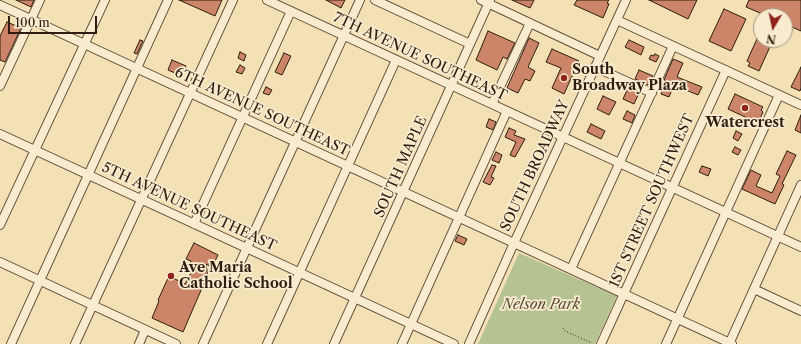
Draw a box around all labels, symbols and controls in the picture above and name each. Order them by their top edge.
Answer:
scale bar [10,8,99,34]
north arrow [753,8,793,48]
street label: 7TH AVENUE SOUTHEAST [330,9,510,105]
text: 100 m [15,15,50,30]
text: N [765,31,777,47]
place label: South Broadway Plaza [572,62,687,94]
street label: 6TH AVENUE SOUTHEAST [172,64,352,160]
marker: South Broadway Plaza [559,73,569,83]
street label: SOUTH BROADWAY [497,98,573,234]
marker: Watercrest [740,103,750,113]
street label: 1ST STREET SOUTHWEST [606,112,698,290]
street label: SOUTH MAPLE [371,114,431,220]
place label: Watercrest [705,115,785,131]
street label: 5TH AVENUE SOUTHEAST [99,159,279,255]
place label: Ave Maria Catholic School [179,260,293,292]
marker: Ave Maria Catholic School [166,271,176,281]
park label: Nelson Park [502,297,580,313]

